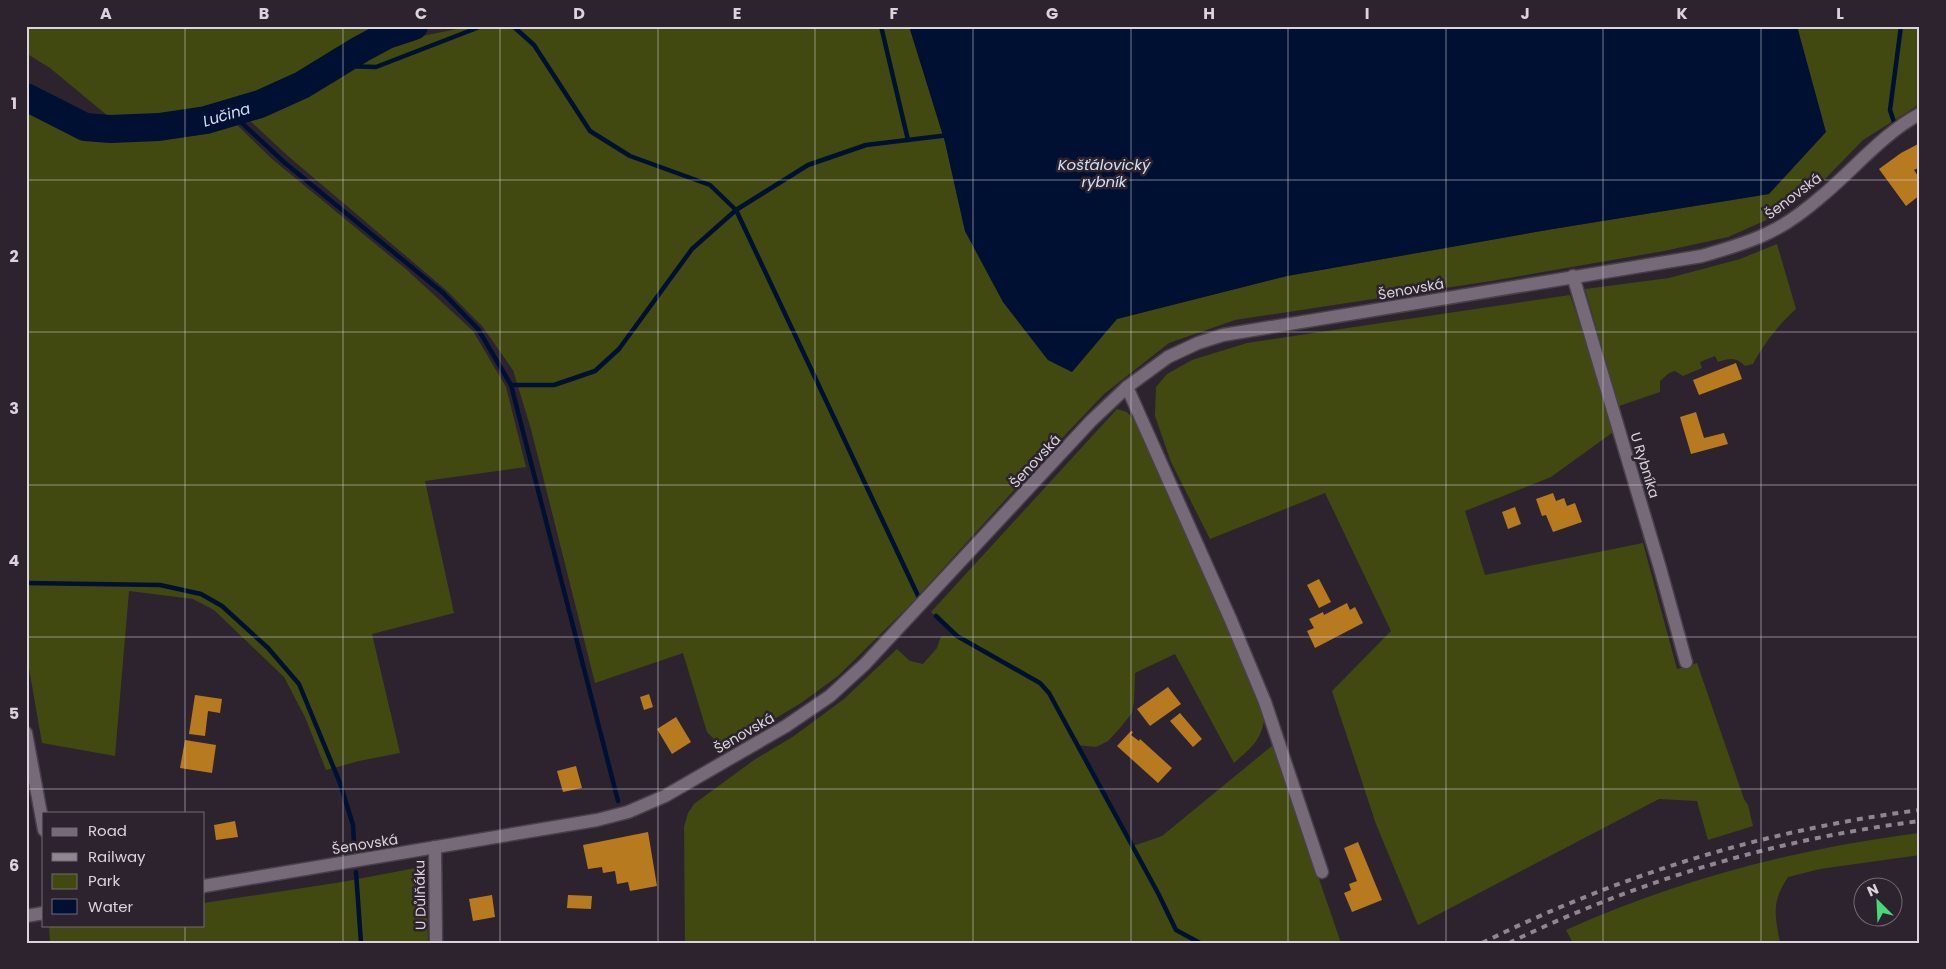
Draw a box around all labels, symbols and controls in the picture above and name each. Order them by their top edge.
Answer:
text: A [100,2,112,25]
text: B [259,2,269,25]
text: C [415,2,427,25]
text: D [573,2,585,25]
text: E [733,2,741,25]
text: F [890,2,899,25]
text: G [1046,2,1058,25]
text: H [1203,2,1215,25]
text: I [1365,2,1369,25]
text: J [1520,2,1530,25]
text: K [1676,2,1688,25]
text: L [1836,2,1844,25]
text: 1 [11,92,17,115]
water label: Lučina [200,97,253,131]
water label: Košťálovický rybník [1058,154,1151,192]
street label: Šenovská [1760,168,1826,224]
text: 2 [9,245,19,268]
street label: Šenovská [1376,273,1446,305]
text: 3 [9,397,19,420]
street label: Šenovská [1005,430,1065,492]
street label: U Rybníka [1625,430,1665,500]
text: 4 [9,549,20,572]
text: 5 [9,702,19,725]
street label: Šenovská [710,708,778,758]
legend [42,812,205,926]
text: Road [88,820,127,841]
street label: Šenovská [331,829,399,859]
text: Railway [88,846,146,867]
text: 6 [9,854,19,877]
street label: U Důlňáku [409,860,431,930]
text: Park [88,870,120,891]
north arrow [1854,876,1904,926]
text: N [1864,879,1882,901]
text: Water [88,896,134,917]

